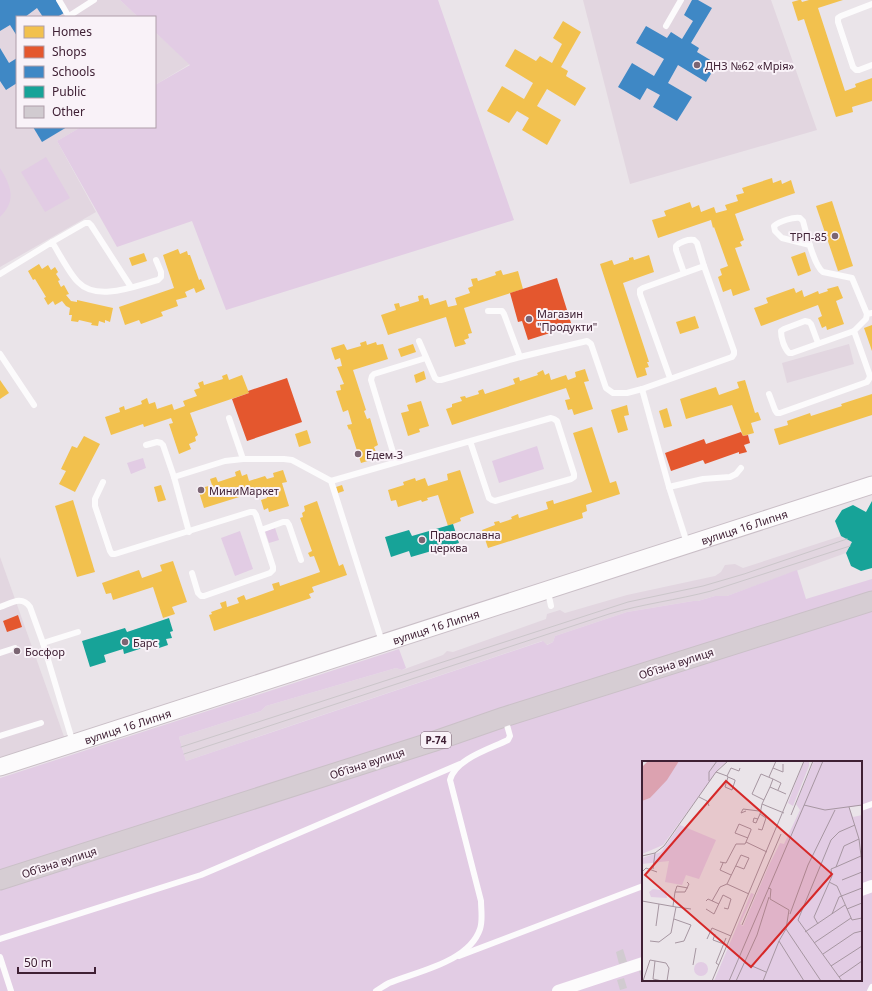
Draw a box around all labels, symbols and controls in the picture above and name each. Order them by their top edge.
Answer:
legend [16,16,156,128]
text: Homes [52,23,92,40]
text: Shops [52,43,87,60]
place label: ДНЗ №62 «Мрія» [705,58,795,73]
marker: ДНЗ №62 «Мрія» [692,60,702,70]
text: Schools [52,63,95,80]
text: Public [52,83,86,100]
text: Other [52,103,85,120]
place label: ТРП-85 [790,229,827,244]
marker: ТРП-85 [830,231,840,241]
place label: Магазин "Продукти" [537,306,597,334]
marker: Магазин "Продукти" [524,314,534,324]
place label: Едем-3 [366,447,403,462]
marker: Едем-3 [353,449,363,459]
place label: МиниМаркет [209,483,279,498]
marker: МиниМаркет [196,485,206,495]
street label: вулиця 16 Липня [699,505,789,547]
place label: Православна церква [430,527,501,555]
marker: Православна церква [417,535,427,545]
street label: вулиця 16 Липня [391,605,481,647]
place label: Барс [133,635,158,650]
marker: Барс [120,637,130,647]
place label: Босфор [25,644,65,659]
street label: Обʼїзна вулиця [636,644,716,682]
marker: Босфор [12,646,22,656]
street label: вулиця 16 Липня [82,705,173,747]
road number: Р-74 [421,732,451,748]
street label: Обʼїзна вулиця [327,744,407,782]
inset map [642,761,862,981]
street label: Обʼїзна вулиця [19,843,99,881]
scale bar [18,949,95,975]
text: 50 m [24,954,52,971]

